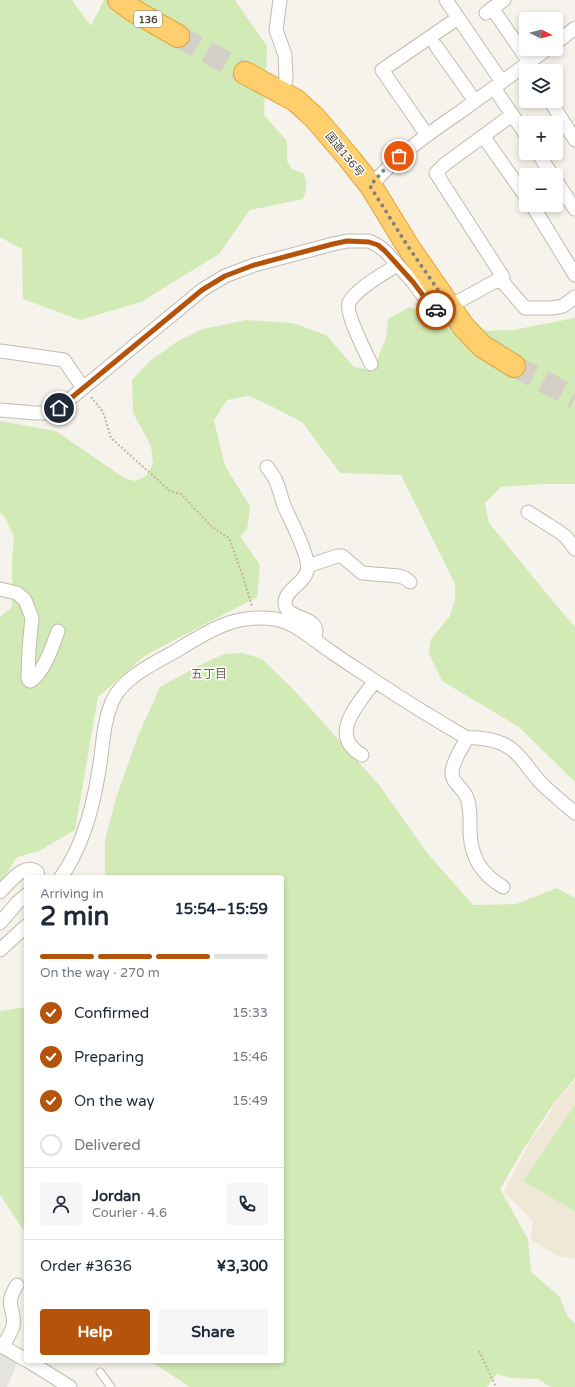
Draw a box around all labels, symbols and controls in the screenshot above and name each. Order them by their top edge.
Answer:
road number: 136 [134,11,162,27]
north arrow [519,12,563,56]
map controls [519,12,563,212]
button: layers [519,64,563,108]
button: + [519,116,563,160]
street label: 国道136号 [323,129,367,179]
pin [382,139,416,173]
icon: bag [388,145,410,167]
button: − [519,168,563,212]
courier [416,290,456,330]
icon: car [425,299,447,321]
pin [42,391,76,425]
icon: home [48,397,70,419]
district label: 五丁目 [191,667,227,681]
text: Arriving in [40,886,104,902]
text: 15:54–15:59 [174,900,268,918]
text: 2 min [40,901,109,932]
text: On the way · 270 m [40,965,160,981]
icon: check [40,1002,62,1024]
text: Confirmed [74,1004,149,1022]
text: 15:33 [232,1005,268,1021]
icon: check [40,1046,62,1068]
text: Preparing [74,1048,144,1066]
text: 15:46 [232,1049,268,1065]
icon: check [40,1090,62,1112]
text: On the way [74,1092,154,1110]
text: 15:49 [232,1093,268,1109]
text: Delivered [74,1136,141,1154]
button: person [40,1183,82,1225]
button: phone [226,1183,268,1225]
text: Jordan [92,1187,141,1205]
text: Courier · 4.6 [92,1205,167,1221]
text: Order #3636 [40,1257,132,1275]
text: ¥3,300 [217,1257,268,1275]
button: Help [40,1309,150,1355]
button: Share [158,1309,268,1355]

